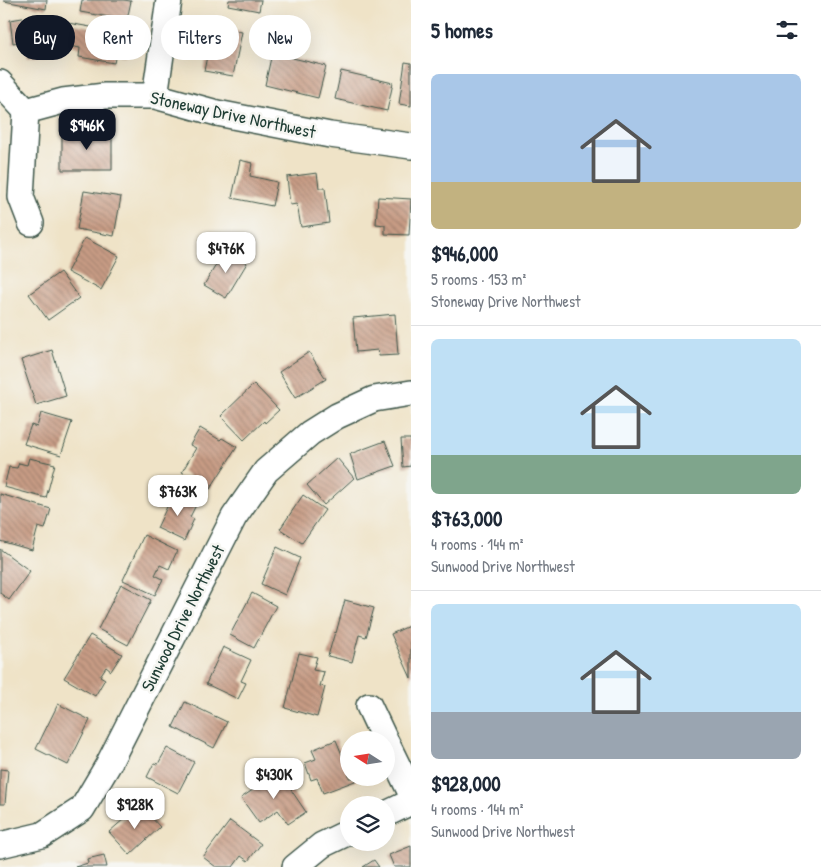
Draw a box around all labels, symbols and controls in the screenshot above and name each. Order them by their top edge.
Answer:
chip: Buy [15,15,75,60]
chip: Rent [85,15,151,60]
chip: Filters [161,15,239,60]
chip: New [249,15,311,60]
text: 5 homes [431,16,493,45]
icon: filters [773,16,801,44]
street label: Stoneway Drive Northwest [148,85,319,144]
icon: home [571,106,661,196]
pin: $946K [52,108,122,151]
text: $946K [70,114,104,136]
pin: $476K [191,232,261,274]
text: $476K [208,237,244,259]
text: $946,000 [431,239,498,268]
text: 5 rooms · 153 m² [431,268,526,290]
text: Stoneway Drive Northwest [431,290,581,312]
icon: home [571,372,661,462]
pin: $763K [143,474,213,517]
text: $763K [159,480,197,502]
text: $763,000 [431,504,502,533]
text: 4 rooms · 144 m² [431,533,523,555]
street label: Sunwood Drive Northwest [135,539,231,696]
text: Sunwood Drive Northwest [431,555,575,577]
icon: home [571,637,661,727]
north arrow [340,731,395,786]
map controls [340,731,395,851]
pin: $430K [239,758,309,800]
text: $430K [256,763,292,785]
text: $928,000 [431,769,501,798]
pin: $928K [100,788,170,830]
text: $928K [117,793,153,815]
button: layers [340,796,395,851]
text: 4 rooms · 144 m² [431,798,523,820]
text: Sunwood Drive Northwest [431,820,575,842]

